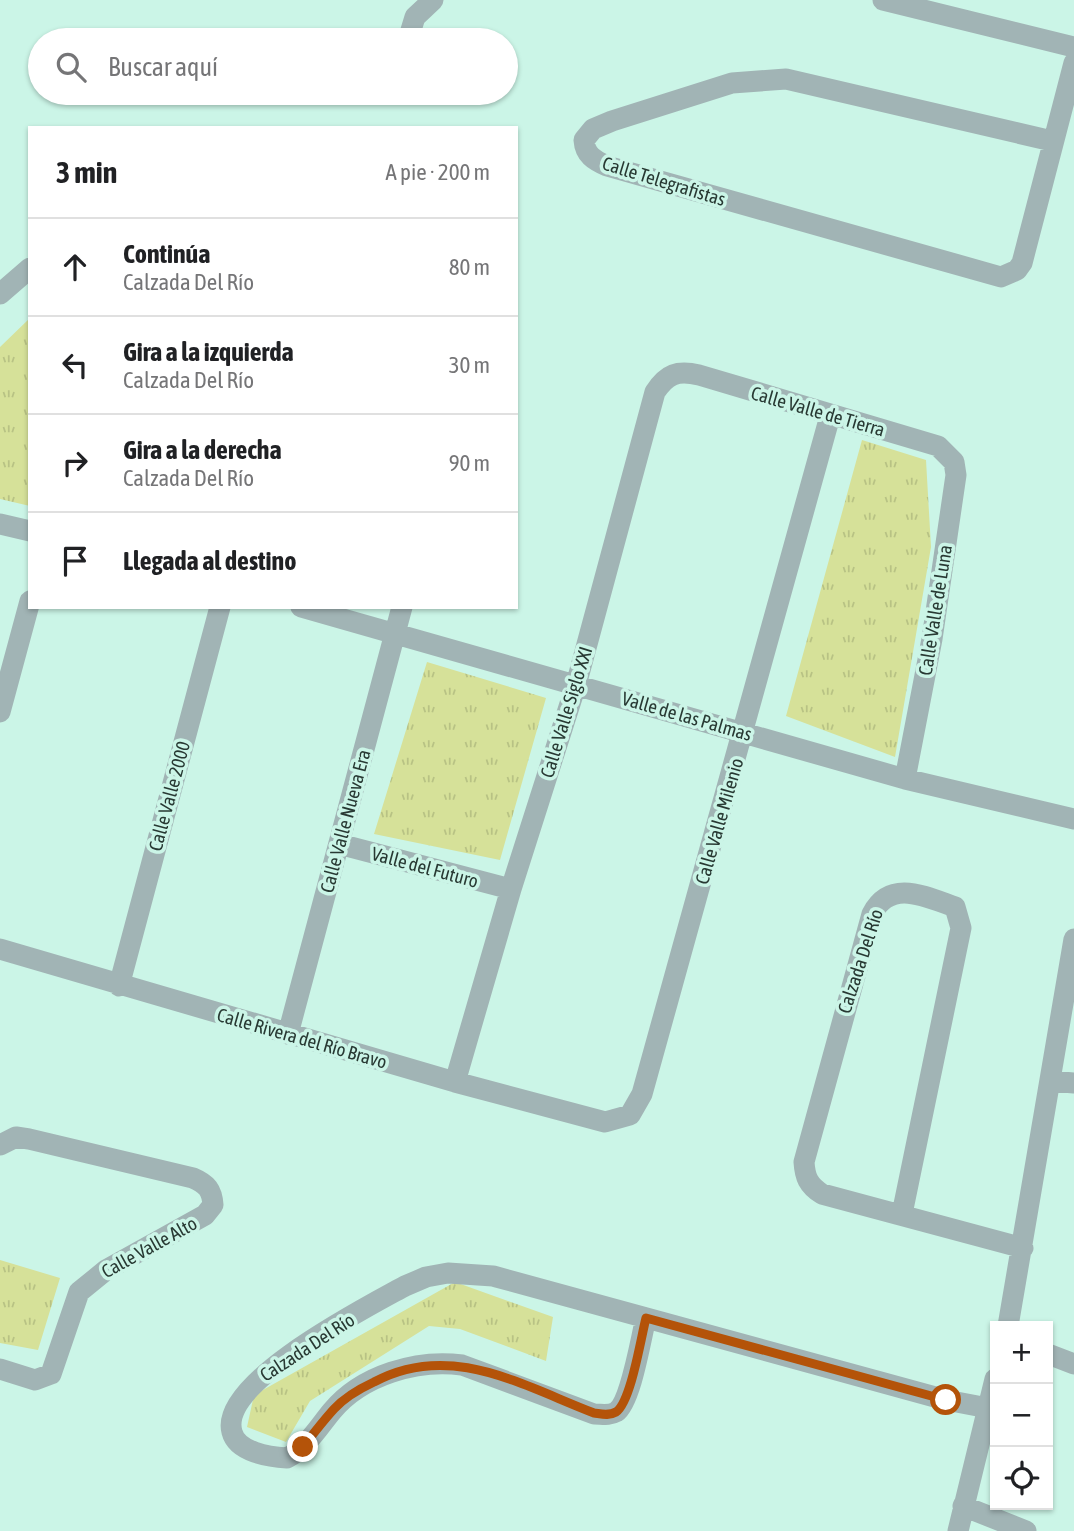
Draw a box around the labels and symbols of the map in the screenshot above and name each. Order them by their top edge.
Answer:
street label: Calle Telegrafistas [600,152,728,210]
street label: Calle Valle de Tierra [749,381,887,441]
street label: Calle Valle de Luna [914,543,956,677]
street label: Calle Valle Siglo XXI [536,644,596,780]
street label: Valle de las Palmas [620,687,755,745]
street label: Calle Valle 2000 [144,739,194,853]
street label: Calle Valle Nueva Era [315,747,375,895]
street label: Calle Valle Milenio [690,755,748,887]
street label: Valle del Futuro [369,842,481,892]
street label: Calzada Del Río [833,906,887,1016]
street label: Calle Rivera del Río Bravo [215,1003,389,1073]
street label: Calle Valle Alto [97,1212,201,1282]
street label: Calzada Del Río [256,1308,358,1386]
route start [930,1384,961,1415]
route end [287,1431,318,1462]

